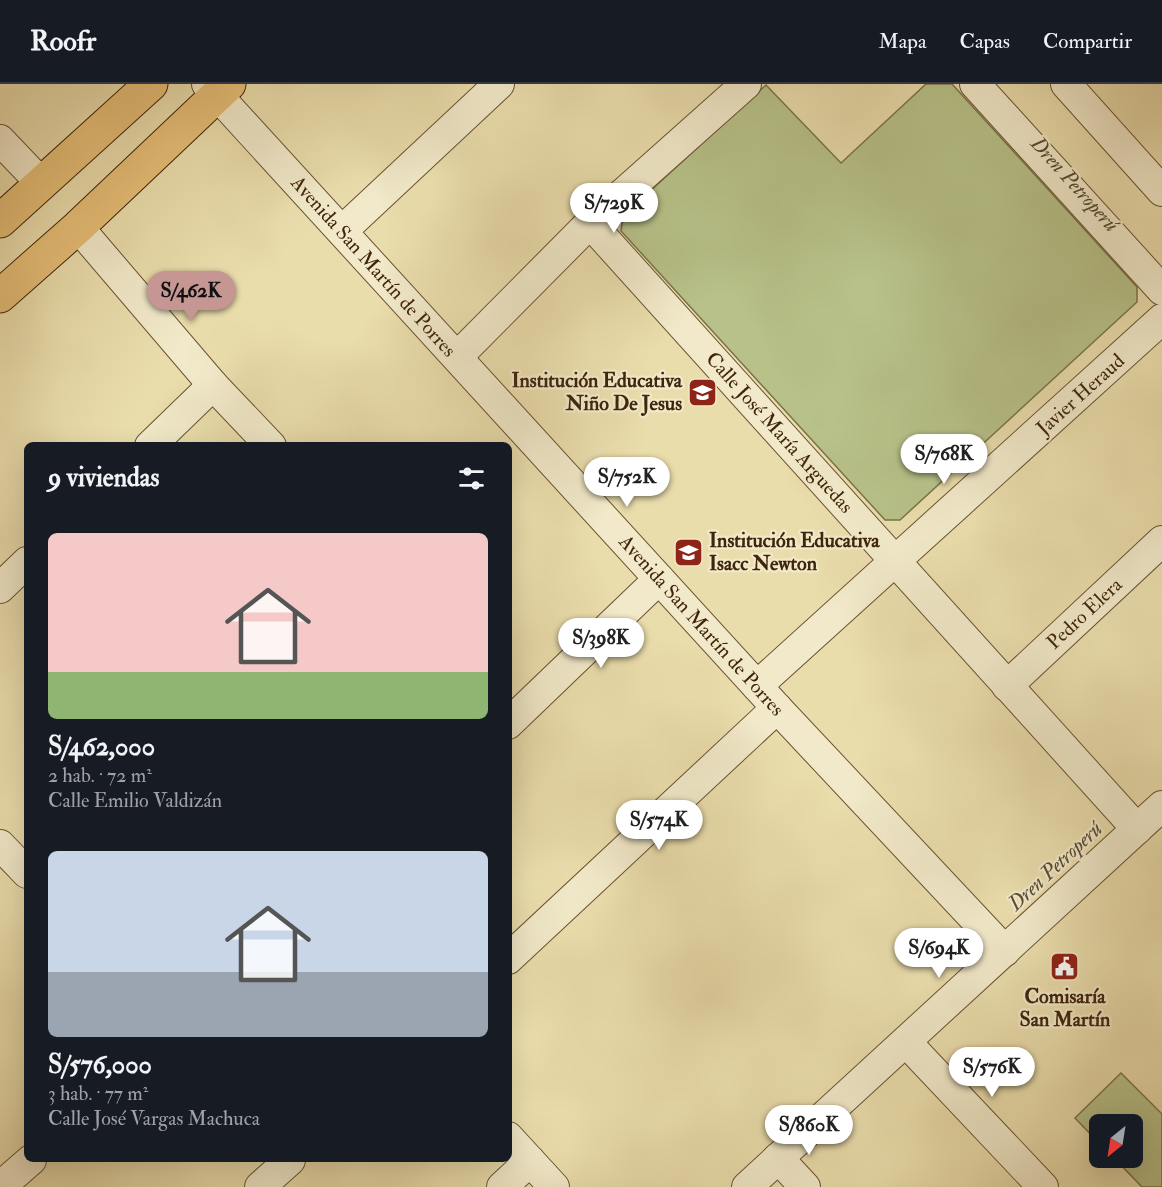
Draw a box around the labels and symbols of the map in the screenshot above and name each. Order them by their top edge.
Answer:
water label: Dren Petroperú [1024,130,1125,238]
street label: Avenida San Martín de Porres [285,170,462,362]
pin: S/729K [565,183,663,234]
pin: S/462K [142,271,240,322]
street label: Calle José María Arguedas [701,346,859,518]
street label: Javier Heraud [1030,348,1130,441]
place label: Institución Educativa Niño De Jesus [511,368,683,416]
school or university icon: Institución Educativa Niño De Jesus [687,376,719,408]
pin: S/768K [895,434,993,485]
pin: S/752K [578,457,676,508]
place label: Institución Educativa Isacc Newton [709,528,880,576]
street label: Avenida San Martín de Porres [613,529,790,721]
school or university icon: Institución Educativa Isacc Newton [672,536,704,568]
street label: Pedro Elera [1041,572,1128,655]
pin: S/398K [552,618,650,669]
pin: S/574K [610,800,708,851]
water label: Dren Petroperú [1002,815,1109,918]
pin: S/694K [890,928,988,979]
public building icon: Comisaría San Martín [1049,950,1081,982]
place label: Comisaría San Martín [1020,984,1111,1032]
pin: S/576K [943,1047,1041,1098]
pin: S/860K [760,1105,858,1156]
north arrow [1089,1114,1143,1168]

